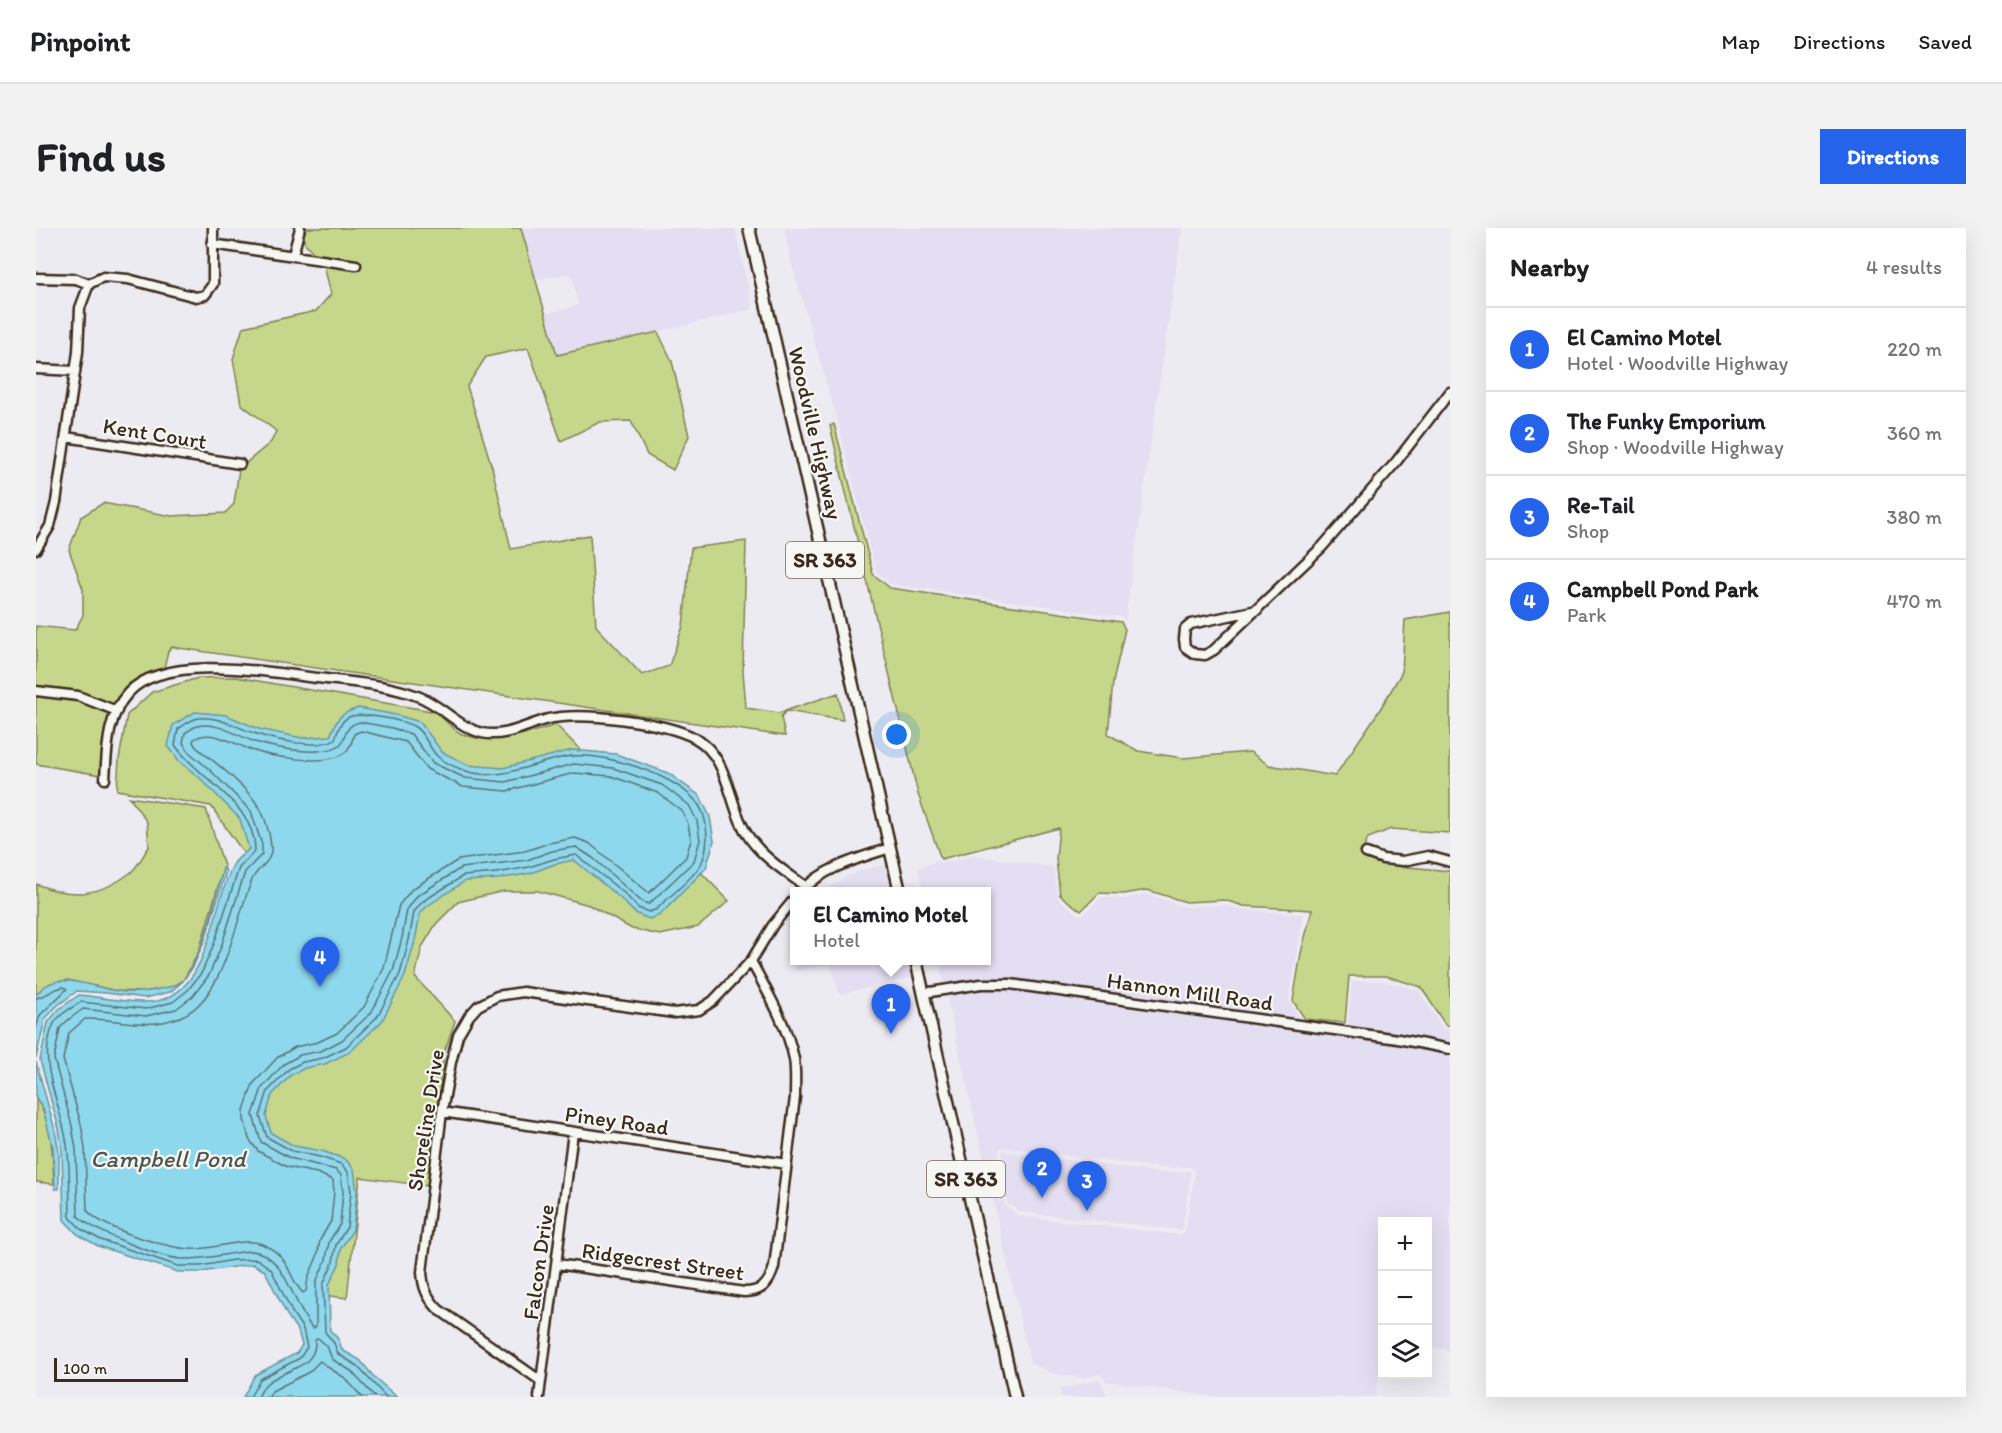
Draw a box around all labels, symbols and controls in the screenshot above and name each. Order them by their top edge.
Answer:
text: Pinpoint [30,24,131,58]
text: Map [1722,29,1760,54]
text: Directions [1793,29,1885,54]
text: Saved [1918,29,1972,54]
button: Directions [1820,129,1966,184]
text: Find us [36,131,166,182]
text: Nearby [1510,251,1589,283]
text: 4 results [1866,255,1942,279]
text: El Camino Motel [1567,324,1721,351]
text: 1 [1525,337,1534,361]
text: 220 m [1887,337,1942,361]
street label: Woodville Highway [782,344,849,523]
text: Hotel · Woodville Highway [1567,351,1788,375]
text: The Funky Emporium [1567,408,1765,435]
street label: Kent Court [101,412,209,455]
text: 2 [1524,421,1535,445]
text: 360 m [1887,421,1942,445]
text: Shop · Woodville Highway [1567,435,1784,459]
text: Re-Tail [1567,492,1634,519]
text: 3 [1524,505,1535,529]
text: 380 m [1887,505,1942,529]
text: Shop [1567,519,1609,543]
road number: SR 363 [786,542,864,578]
text: Campbell Pond Park [1567,576,1758,603]
text: 4 [1523,589,1536,613]
text: 470 m [1886,589,1942,613]
text: Park [1567,603,1606,627]
your location [882,720,911,749]
popup [790,887,991,965]
text: El Camino Motel [813,901,968,928]
text: Hotel [813,928,860,952]
pin: 4 [300,938,340,987]
street label: Hannon Mill Road [1105,966,1275,1017]
pin: 1 [872,984,910,1034]
street label: Shoreline Drive [401,1047,450,1193]
street label: Piney Road [563,1100,671,1141]
water label: Campbell Pond [90,1144,248,1173]
pin: 2 [1022,1148,1062,1198]
road number: SR 363 [927,1161,1005,1197]
pin: 3 [1068,1162,1106,1211]
street label: Falcon Drive [517,1203,560,1322]
map controls [1378,1217,1432,1379]
button: + [1378,1217,1432,1271]
street label: Ridgecrest Street [580,1237,746,1286]
button: − [1378,1271,1432,1325]
button: layers [1378,1325,1432,1379]
scale bar [54,1355,188,1382]
text: 100 m [63,1359,107,1378]

